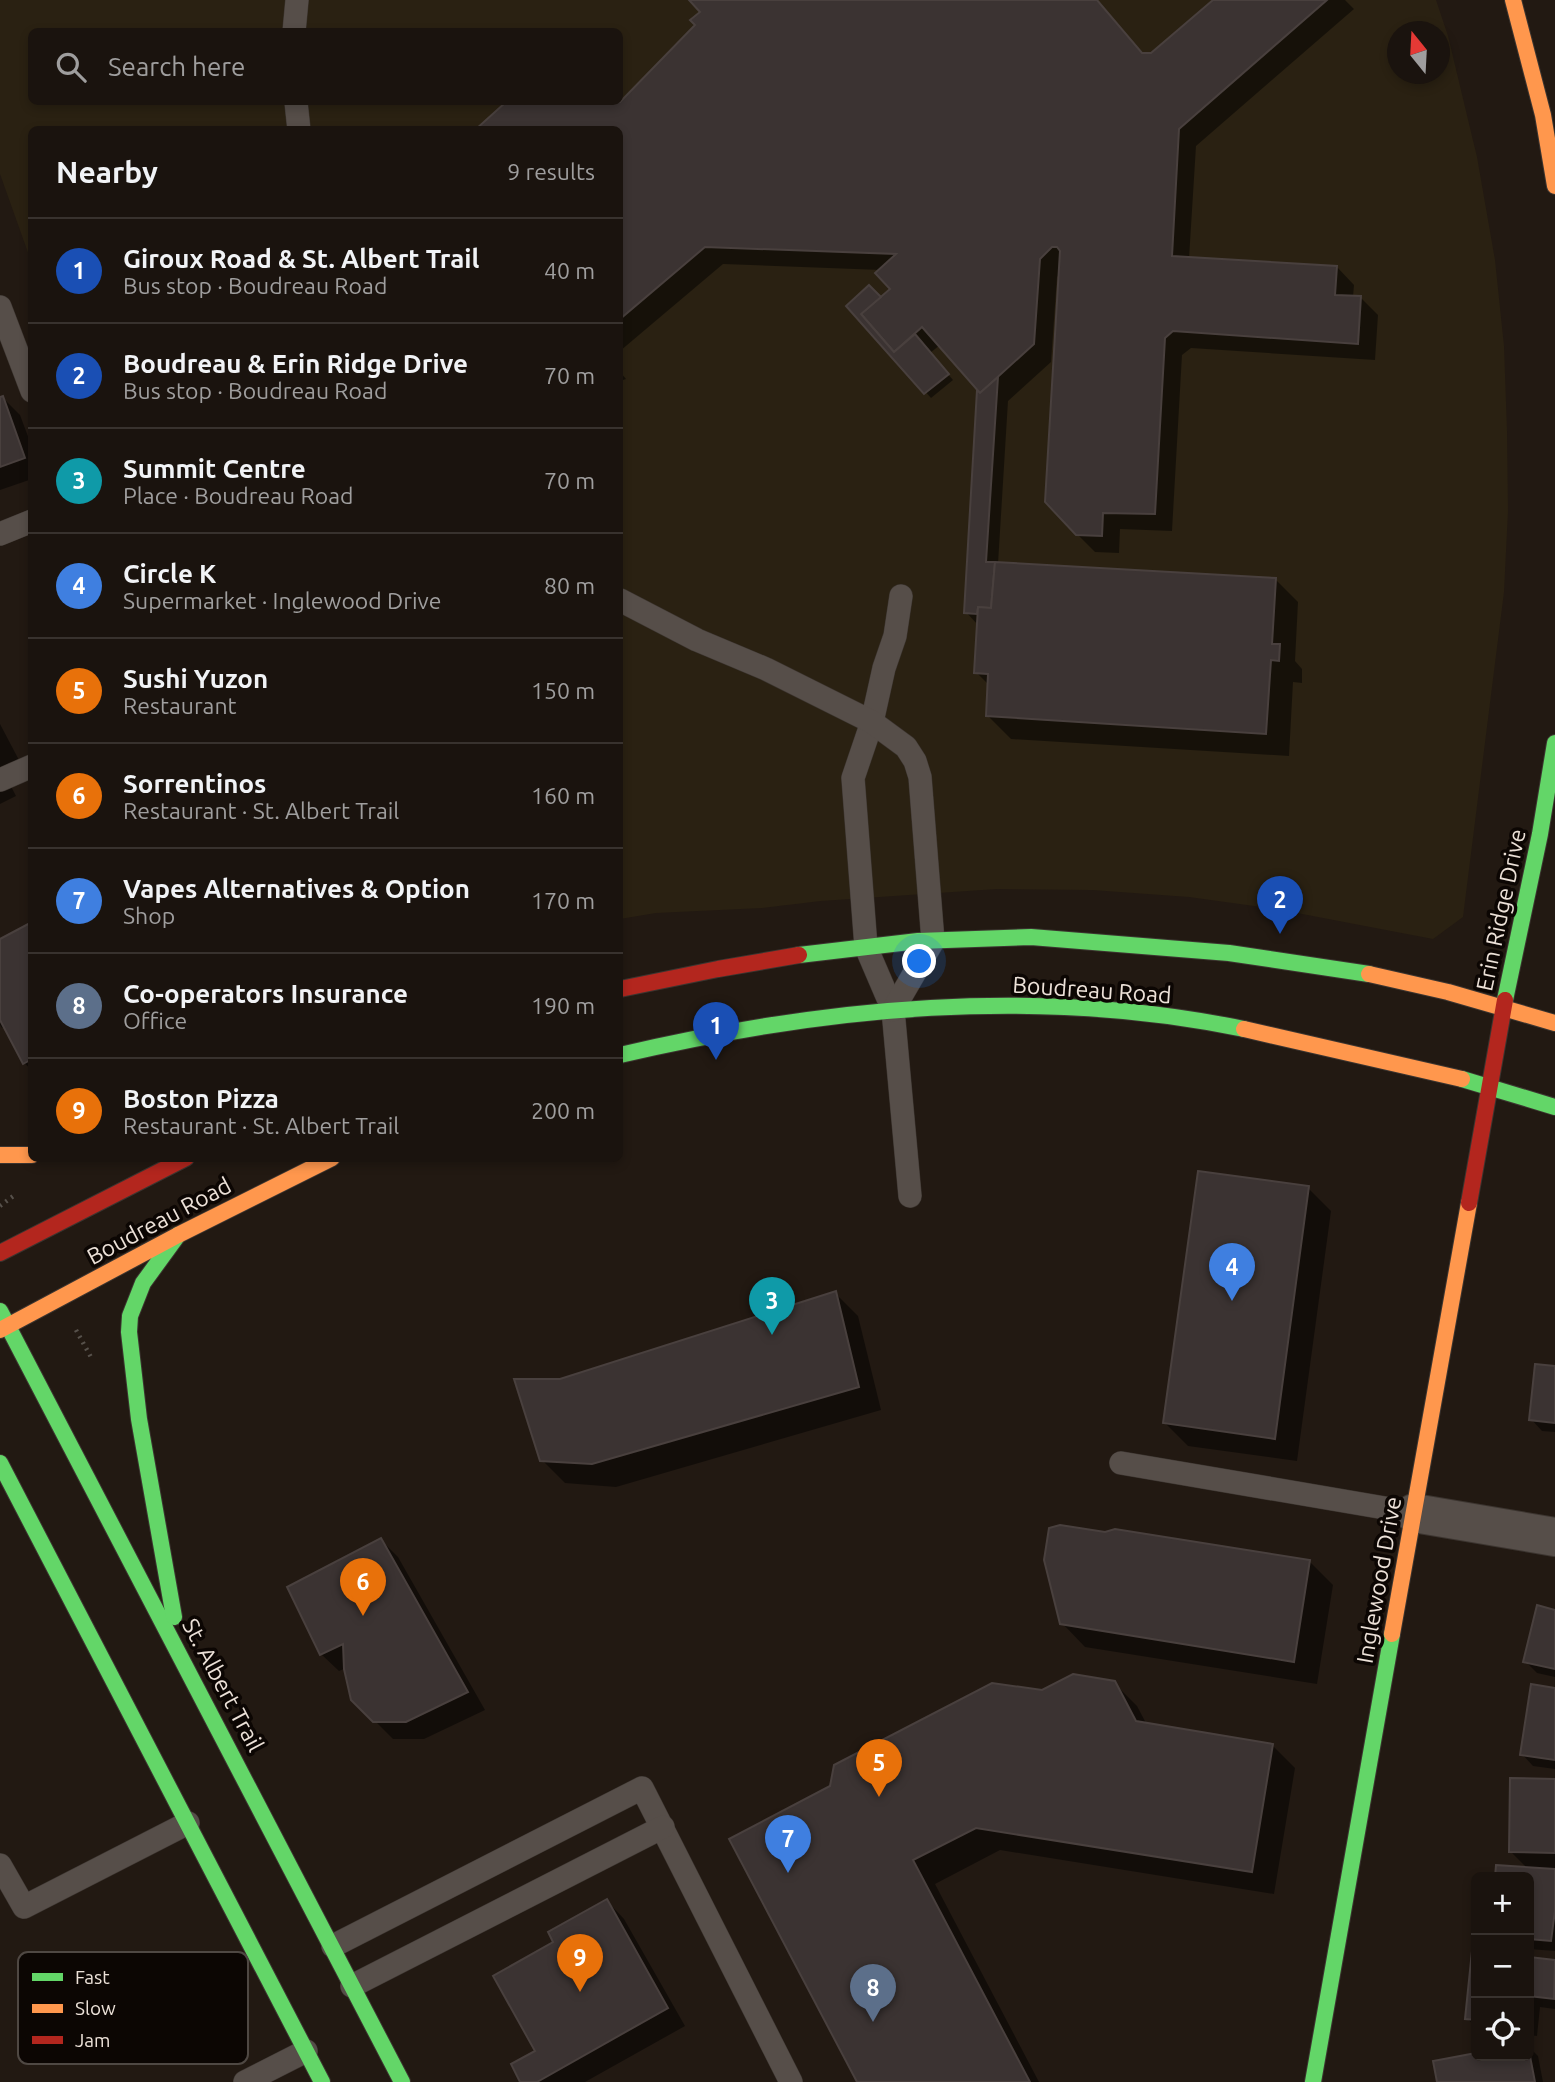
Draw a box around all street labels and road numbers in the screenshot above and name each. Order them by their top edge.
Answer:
street label: Erin Ridge Drive [1471,827,1530,993]
street label: Boudreau Road [1012,971,1172,1008]
street label: Boudreau Road [83,1172,235,1269]
street label: Inglewood Drive [1352,1495,1405,1665]
street label: St. Albert Trail [178,1614,269,1755]

